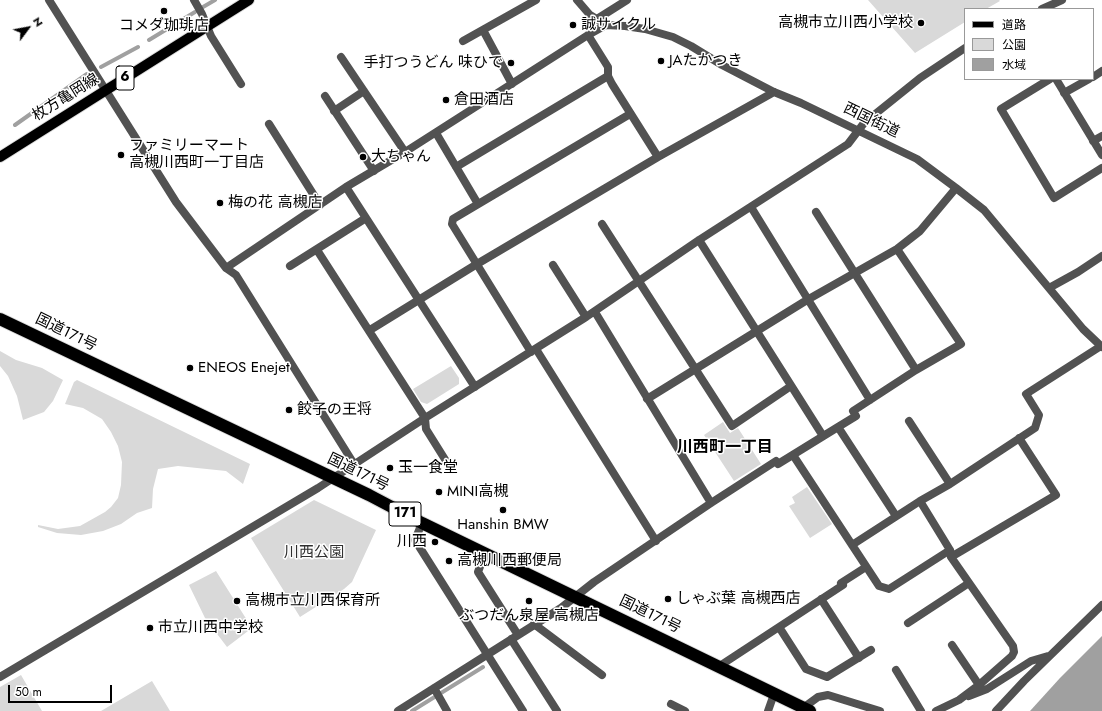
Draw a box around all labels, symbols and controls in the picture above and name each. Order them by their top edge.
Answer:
marker: コメダ珈琲店 [159,6,169,16]
north arrow [8,8,48,48]
legend [964,8,1094,80]
text: N [29,14,47,30]
place label: 高槻市立川西小学校 [778,14,913,32]
place label: 誠サイクル [581,16,656,34]
text: 道路 [1002,16,1026,34]
place label: コメダ珈琲店 [119,17,209,35]
marker: 高槻市立川西小学校 [916,18,926,28]
marker: 誠サイクル [568,20,578,30]
text: 公園 [1002,36,1026,54]
place label: JAたかつき [669,52,742,70]
place label: 手打つうどん 味ひで [364,54,503,72]
marker: JAたかつき [656,56,666,66]
text: 水域 [1002,56,1026,74]
marker: 手打つうどん 味ひで [506,58,516,68]
road number: 6 [116,66,134,90]
street label: 枚方亀岡線 [29,70,103,126]
place label: 倉田酒店 [454,91,514,109]
marker: 倉田酒店 [441,95,451,105]
street label: 西国街道 [840,100,902,142]
place label: ファミリーマート 高槻川西町一丁目店 [129,137,264,172]
place label: 大ちゃん [371,148,431,166]
marker: ファミリーマート 高槻川西町一丁目店 [116,150,126,160]
marker: 大ちゃん [358,152,368,162]
place label: 梅の花 高槻店 [228,194,322,212]
marker: 梅の花 高槻店 [215,198,225,208]
street label: 国道171号 [32,310,100,356]
place label: ENEOS Enejet [198,359,290,377]
marker: ENEOS Enejet [185,363,195,373]
place label: 餃子の王将 [297,401,372,419]
marker: 餃子の王将 [284,405,294,415]
district label: 川西町一丁目 [677,438,773,458]
street label: 国道171号 [324,450,392,496]
place label: 玉一食堂 [398,459,458,477]
marker: 玉一食堂 [385,463,395,473]
place label: MINI高槻 [447,483,508,501]
marker: MINI高槻 [434,487,444,497]
road number: 171 [389,502,421,526]
marker: Hanshin BMW [498,505,508,515]
place label: Hanshin BMW [457,516,549,534]
place label: 川西 [397,533,427,551]
marker: 川西 [430,537,440,547]
park label: 川西公園 [284,544,344,562]
place label: 高槻川西郵便局 [457,552,562,570]
marker: 高槻川西郵便局 [444,556,454,566]
place label: しゃぶ葉 高槻西店 [676,590,800,608]
place label: 高槻市立川西保育所 [245,592,380,610]
street label: 国道171号 [616,592,684,638]
marker: しゃぶ葉 高槻西店 [663,594,673,604]
marker: 高槻市立川西保育所 [232,596,242,606]
marker: ぶつだん泉屋 高槻店 [524,596,534,606]
place label: ぶつだん泉屋 高槻店 [459,607,599,625]
place label: 市立川西中学校 [158,619,263,637]
marker: 市立川西中学校 [145,623,155,633]
scale bar [10,677,114,703]
text: 50 m [15,683,42,701]

